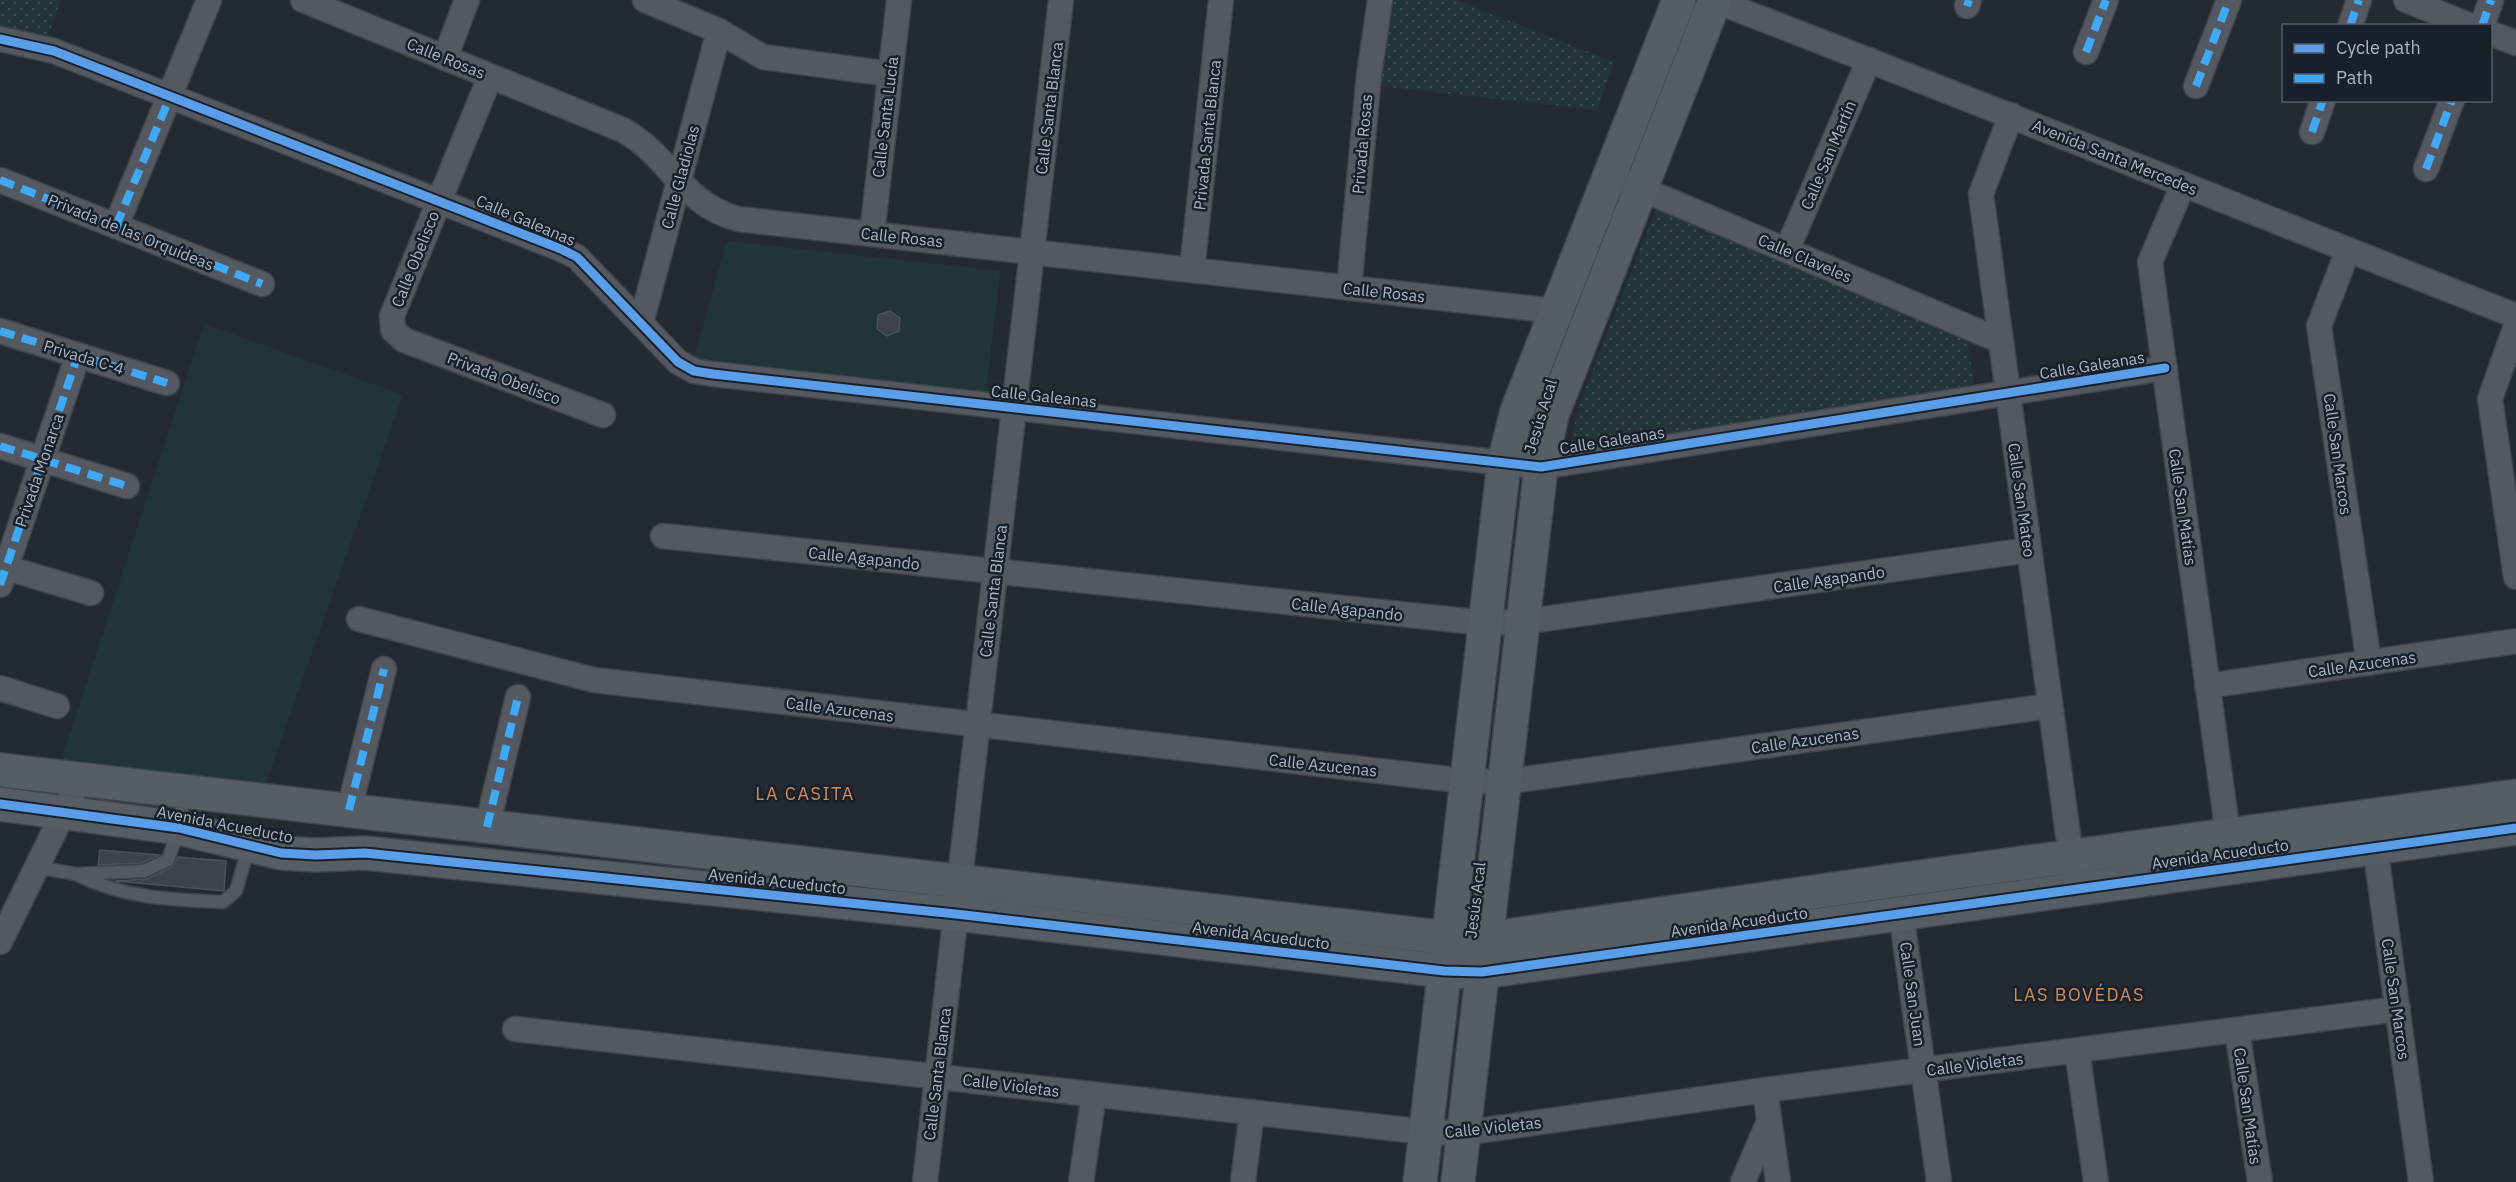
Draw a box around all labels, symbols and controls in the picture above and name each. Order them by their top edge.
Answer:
legend [2282,24,2492,102]
street label: Calle Rosas [404,33,488,83]
text: Cycle path [2336,36,2421,59]
street label: Calle Santa Blanca [1031,40,1067,176]
street label: Calle Santa Lucía [868,55,902,179]
street label: Privada Santa Blanca [1189,58,1225,211]
text: Path [2336,66,2373,89]
street label: Privada Rosas [1348,93,1376,195]
street label: Calle San Martín [1796,97,1860,213]
street label: Avenida Santa Mercedes [2030,115,2200,199]
street label: Calle Gladiolas [657,123,703,231]
street label: Privada de las Orquídeas [45,189,217,275]
street label: Calle Galeanas [473,190,579,250]
street label: Calle Obelisco [387,208,443,310]
street label: Calle Rosas [860,223,944,251]
street label: Calle Claveles [1755,229,1855,287]
street label: Calle Rosas [1342,278,1426,306]
street label: Privada C-4 [41,335,127,379]
street label: Privada Obelisco [445,347,564,409]
street label: Calle Galeanas [2038,347,2146,383]
street label: Jesús Acal [1519,376,1561,456]
street label: Calle Galeanas [990,380,1098,412]
street label: Calle San Marcos [2320,392,2356,516]
street label: Privada Monarca [10,410,68,530]
street label: Calle Galeanas [1558,422,1666,458]
street label: Calle San Mateo [2004,442,2040,558]
street label: Calle San Matías [2165,447,2201,567]
street label: Calle Santa Blanca [975,523,1011,659]
street label: Calle Agapando [807,542,921,574]
street label: Calle Agapando [1772,561,1886,597]
street label: Calle Agapando [1290,593,1404,625]
street label: Calle Azucenas [2307,647,2417,681]
street label: Calle Azucenas [785,692,895,726]
street label: Calle Azucenas [1750,723,1860,757]
street label: Calle Azucenas [1268,749,1378,781]
district label: LA CASITA [755,782,855,805]
street label: Avenida Acueducto [155,801,295,847]
street label: Avenida Acueducto [2150,834,2290,874]
street label: Jesús Acal [1460,861,1490,939]
street label: Avenida Acueducto [707,864,847,898]
street label: Avenida Acueducto [1669,902,1809,942]
street label: Avenida Acueducto [1191,917,1331,953]
street label: Calle San Marcos [2378,937,2414,1061]
street label: Calle San Juan [1896,940,1930,1048]
district label: LAS BOVÉDAS [2013,983,2145,1006]
street label: Calle Santa Blanca [919,1006,955,1142]
street label: Calle San Matías [2230,1046,2266,1166]
street label: Calle Violetas [1925,1048,2025,1080]
street label: Calle Violetas [961,1069,1061,1101]
street label: Calle Violetas [1443,1112,1543,1142]

